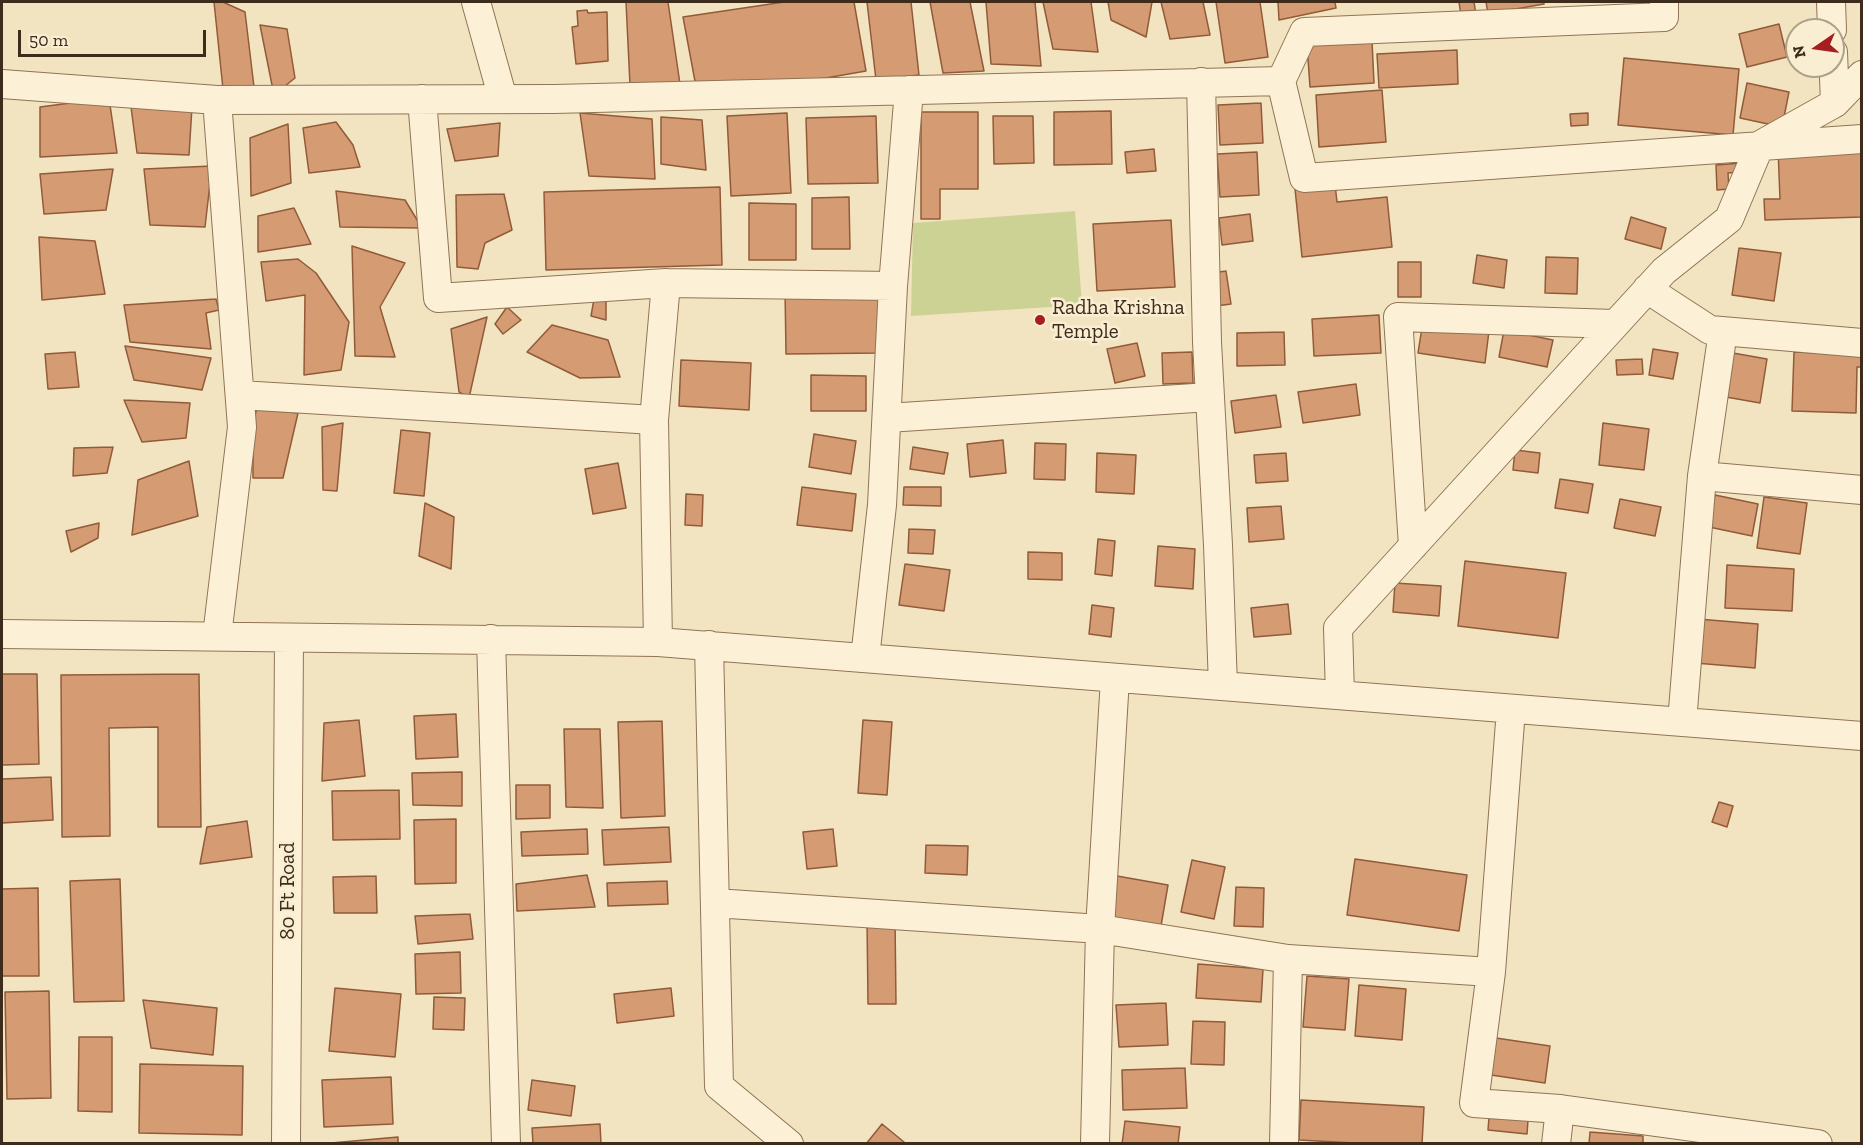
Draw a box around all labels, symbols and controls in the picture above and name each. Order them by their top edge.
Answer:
scale bar [21,18,208,56]
north arrow [1785,18,1845,78]
text: 50 m [29,29,68,51]
text: N [1788,44,1810,60]
place label: Radha Krishna Temple [1052,295,1185,345]
marker: Radha Krishna Temple [1033,313,1047,327]
street label: 80 Ft Road [275,842,301,940]

